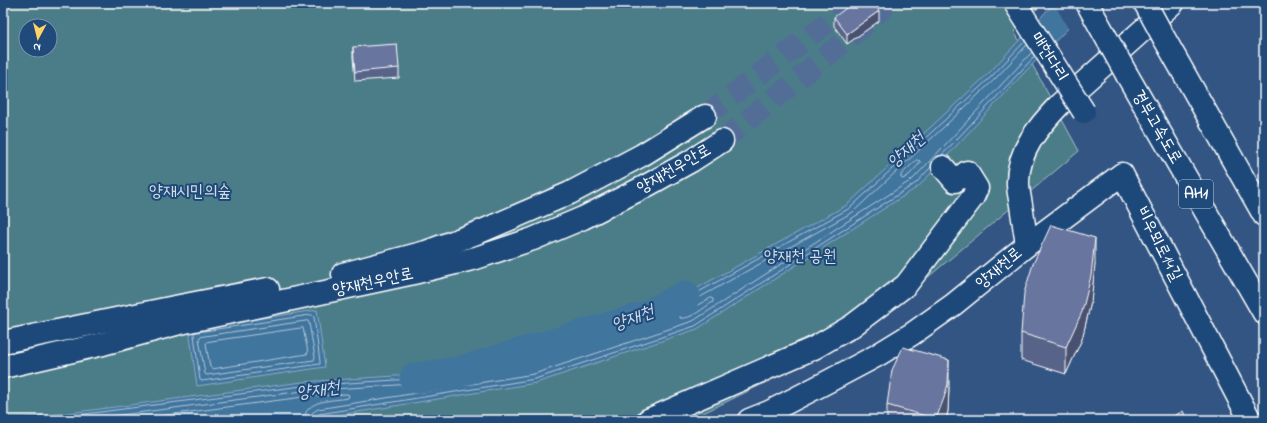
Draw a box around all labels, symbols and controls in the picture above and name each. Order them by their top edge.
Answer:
north arrow [18,18,58,58]
street label: 매헌다리 [1024,27,1074,87]
text: N [32,39,42,55]
street label: 경부고속도로 [1126,85,1188,169]
water label: 양재천 [882,126,933,175]
street label: 양재천우안로 [632,138,716,200]
park label: 양재시민의숲 [149,179,231,204]
road number: AH1 [1179,180,1213,208]
street label: 비우뫼로14길 [1130,202,1189,286]
street label: 양재천로 [970,241,1028,295]
park label: 양재천 공원 [764,244,836,269]
street label: 양재천우안로 [330,261,416,303]
water label: 양재천 [608,299,659,339]
water label: 양재천 [295,375,343,407]

